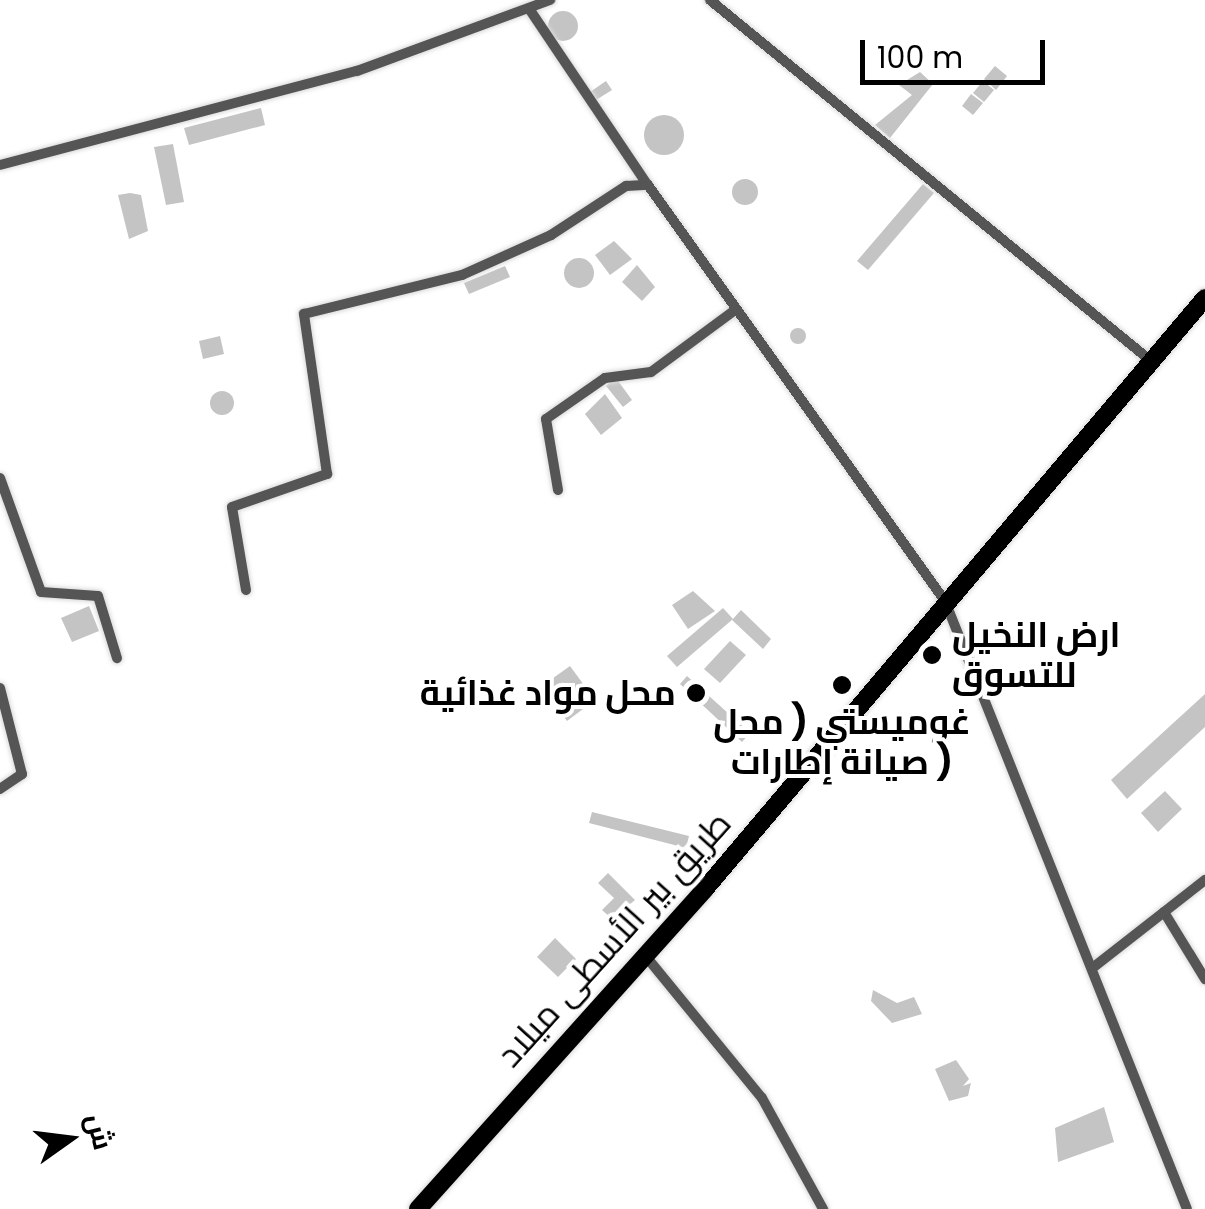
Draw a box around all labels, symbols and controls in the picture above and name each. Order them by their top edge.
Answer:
scale bar [865,20,1050,82]
text: 100 m [877,36,963,79]
place label: ارض النخيل للتسوق [952,614,1120,696]
marker: ارض النخيل للتسوق [921,644,943,666]
place label: محل مواد غذائية [420,672,676,714]
marker: غوميستي ( محل صيانة إطارات ) [831,674,853,696]
marker: محل مواد غذائية [685,682,707,704]
place label: غوميستي ( محل صيانة إطارات ) [713,701,971,783]
street label: طريق بير الأسطى ميلاد [488,803,740,1075]
north arrow [20,1089,120,1189]
text: ش [76,1109,123,1154]

